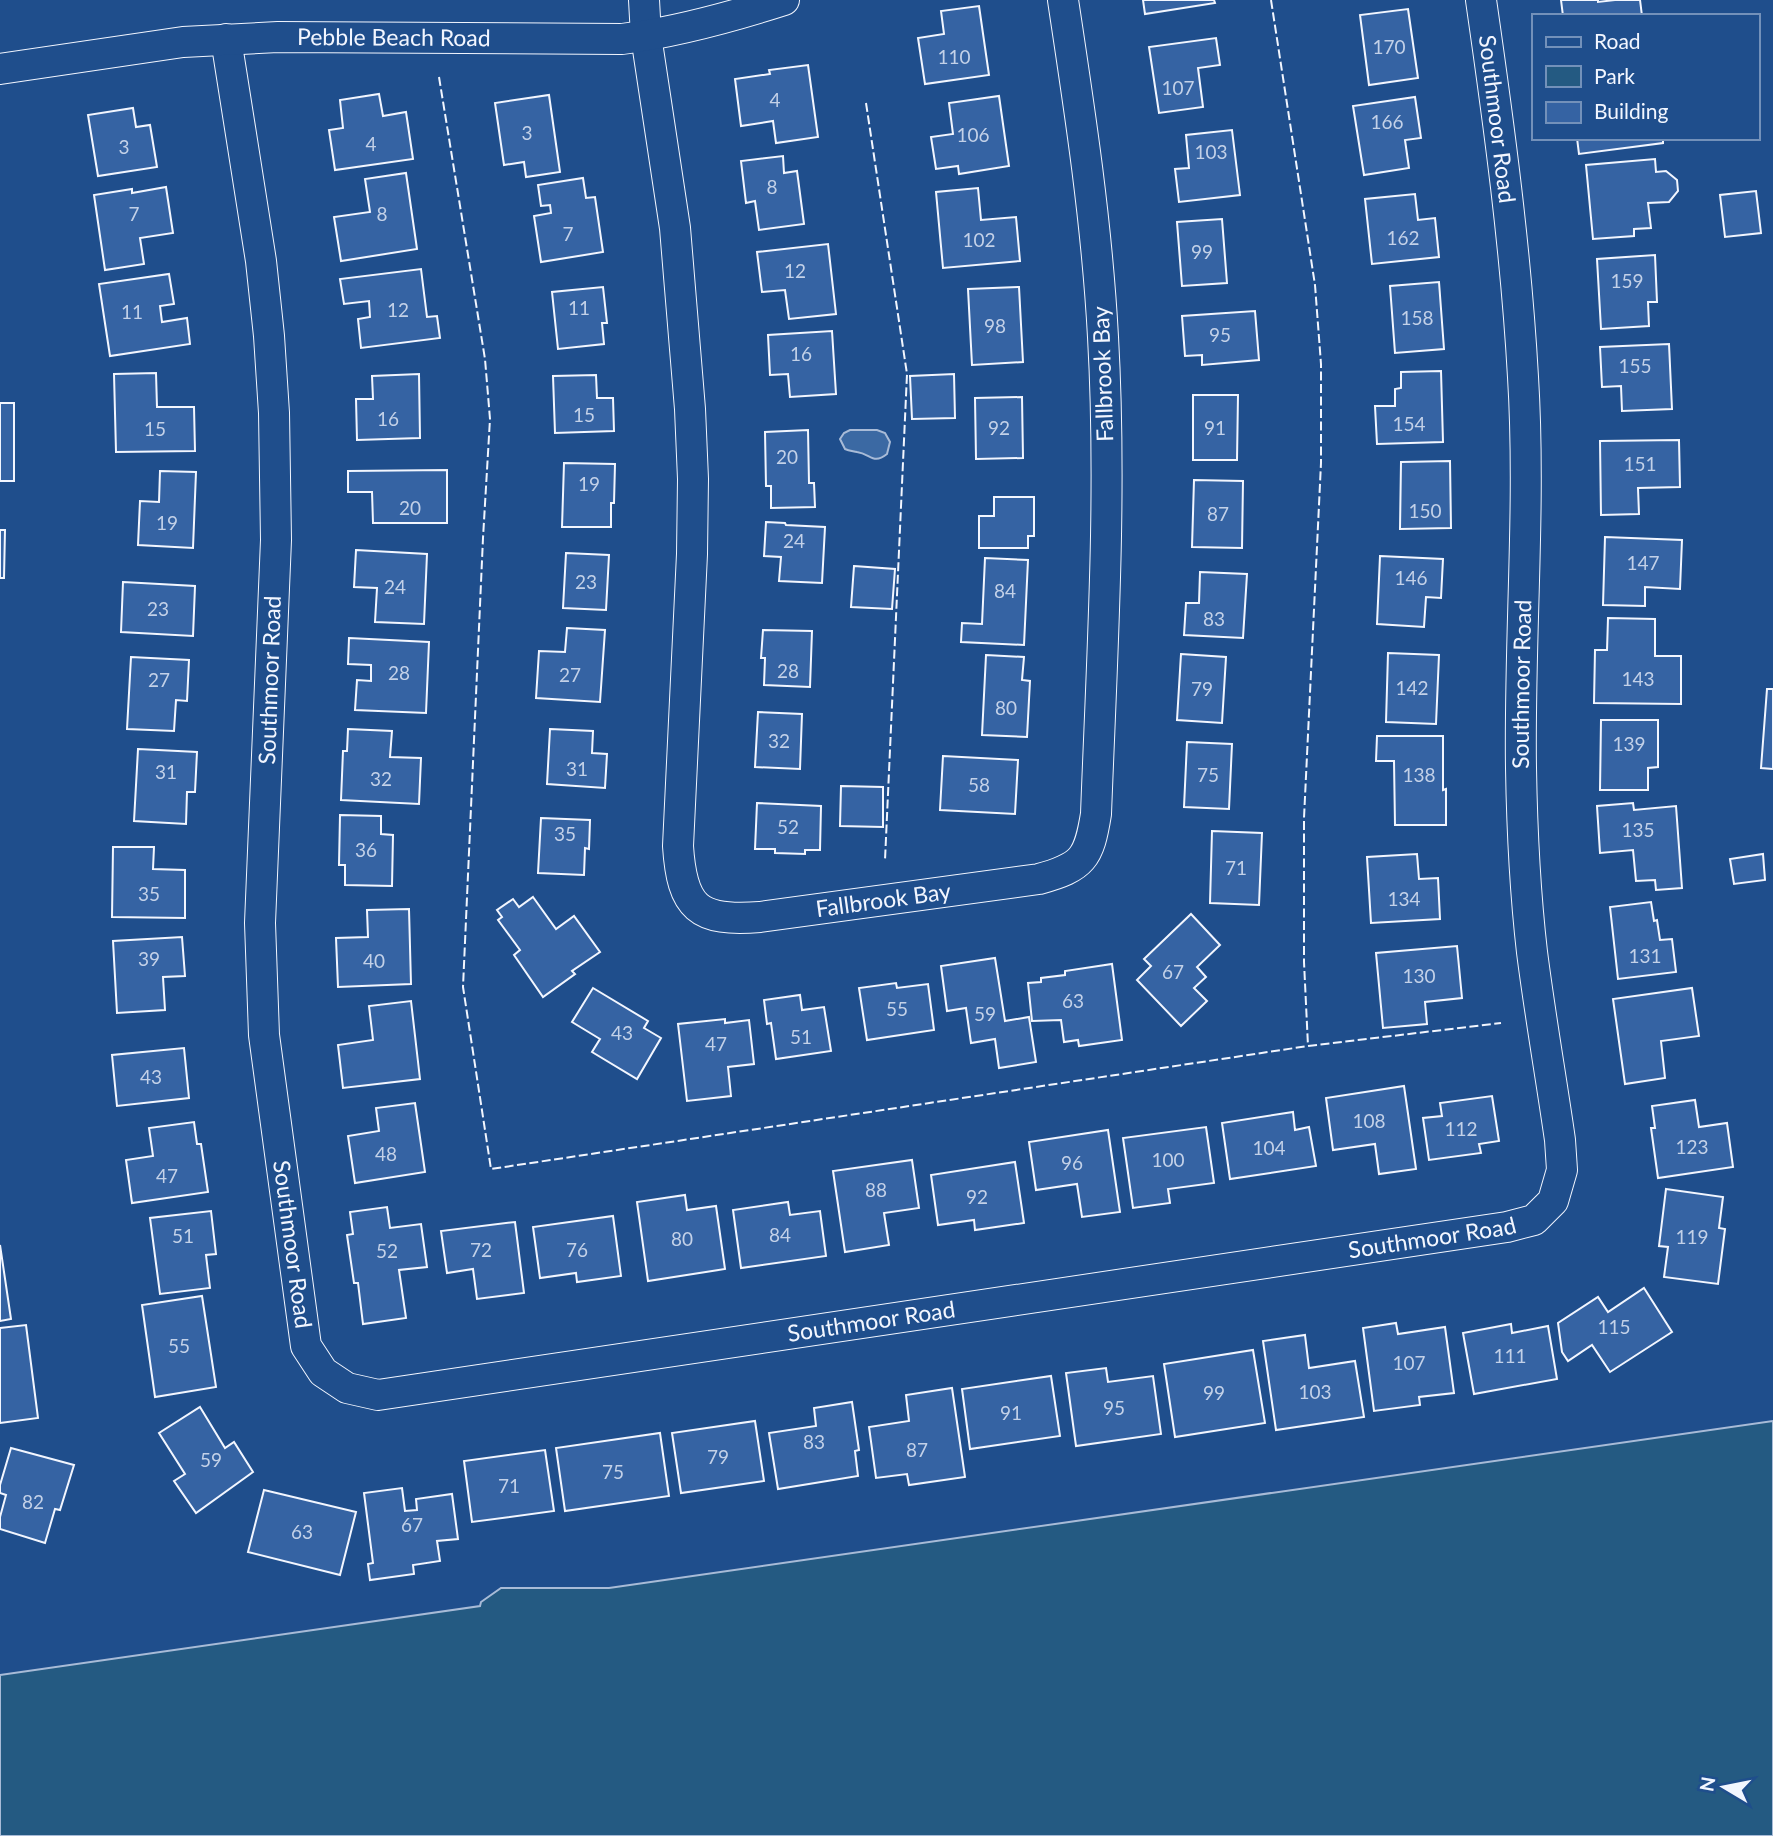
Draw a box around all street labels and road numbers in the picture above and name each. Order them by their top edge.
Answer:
street label: Pebble Beach Road [297,22,491,51]
street label: Southmoor Road [1474,33,1522,205]
street label: Fallbrook Bay [1086,306,1118,442]
street label: Southmoor Road [252,595,286,765]
street label: Southmoor Road [1506,599,1536,769]
street label: Fallbrook Bay [814,876,952,922]
street label: Southmoor Road [268,1158,318,1330]
street label: Southmoor Road [1346,1210,1519,1263]
street label: Southmoor Road [785,1294,957,1347]

